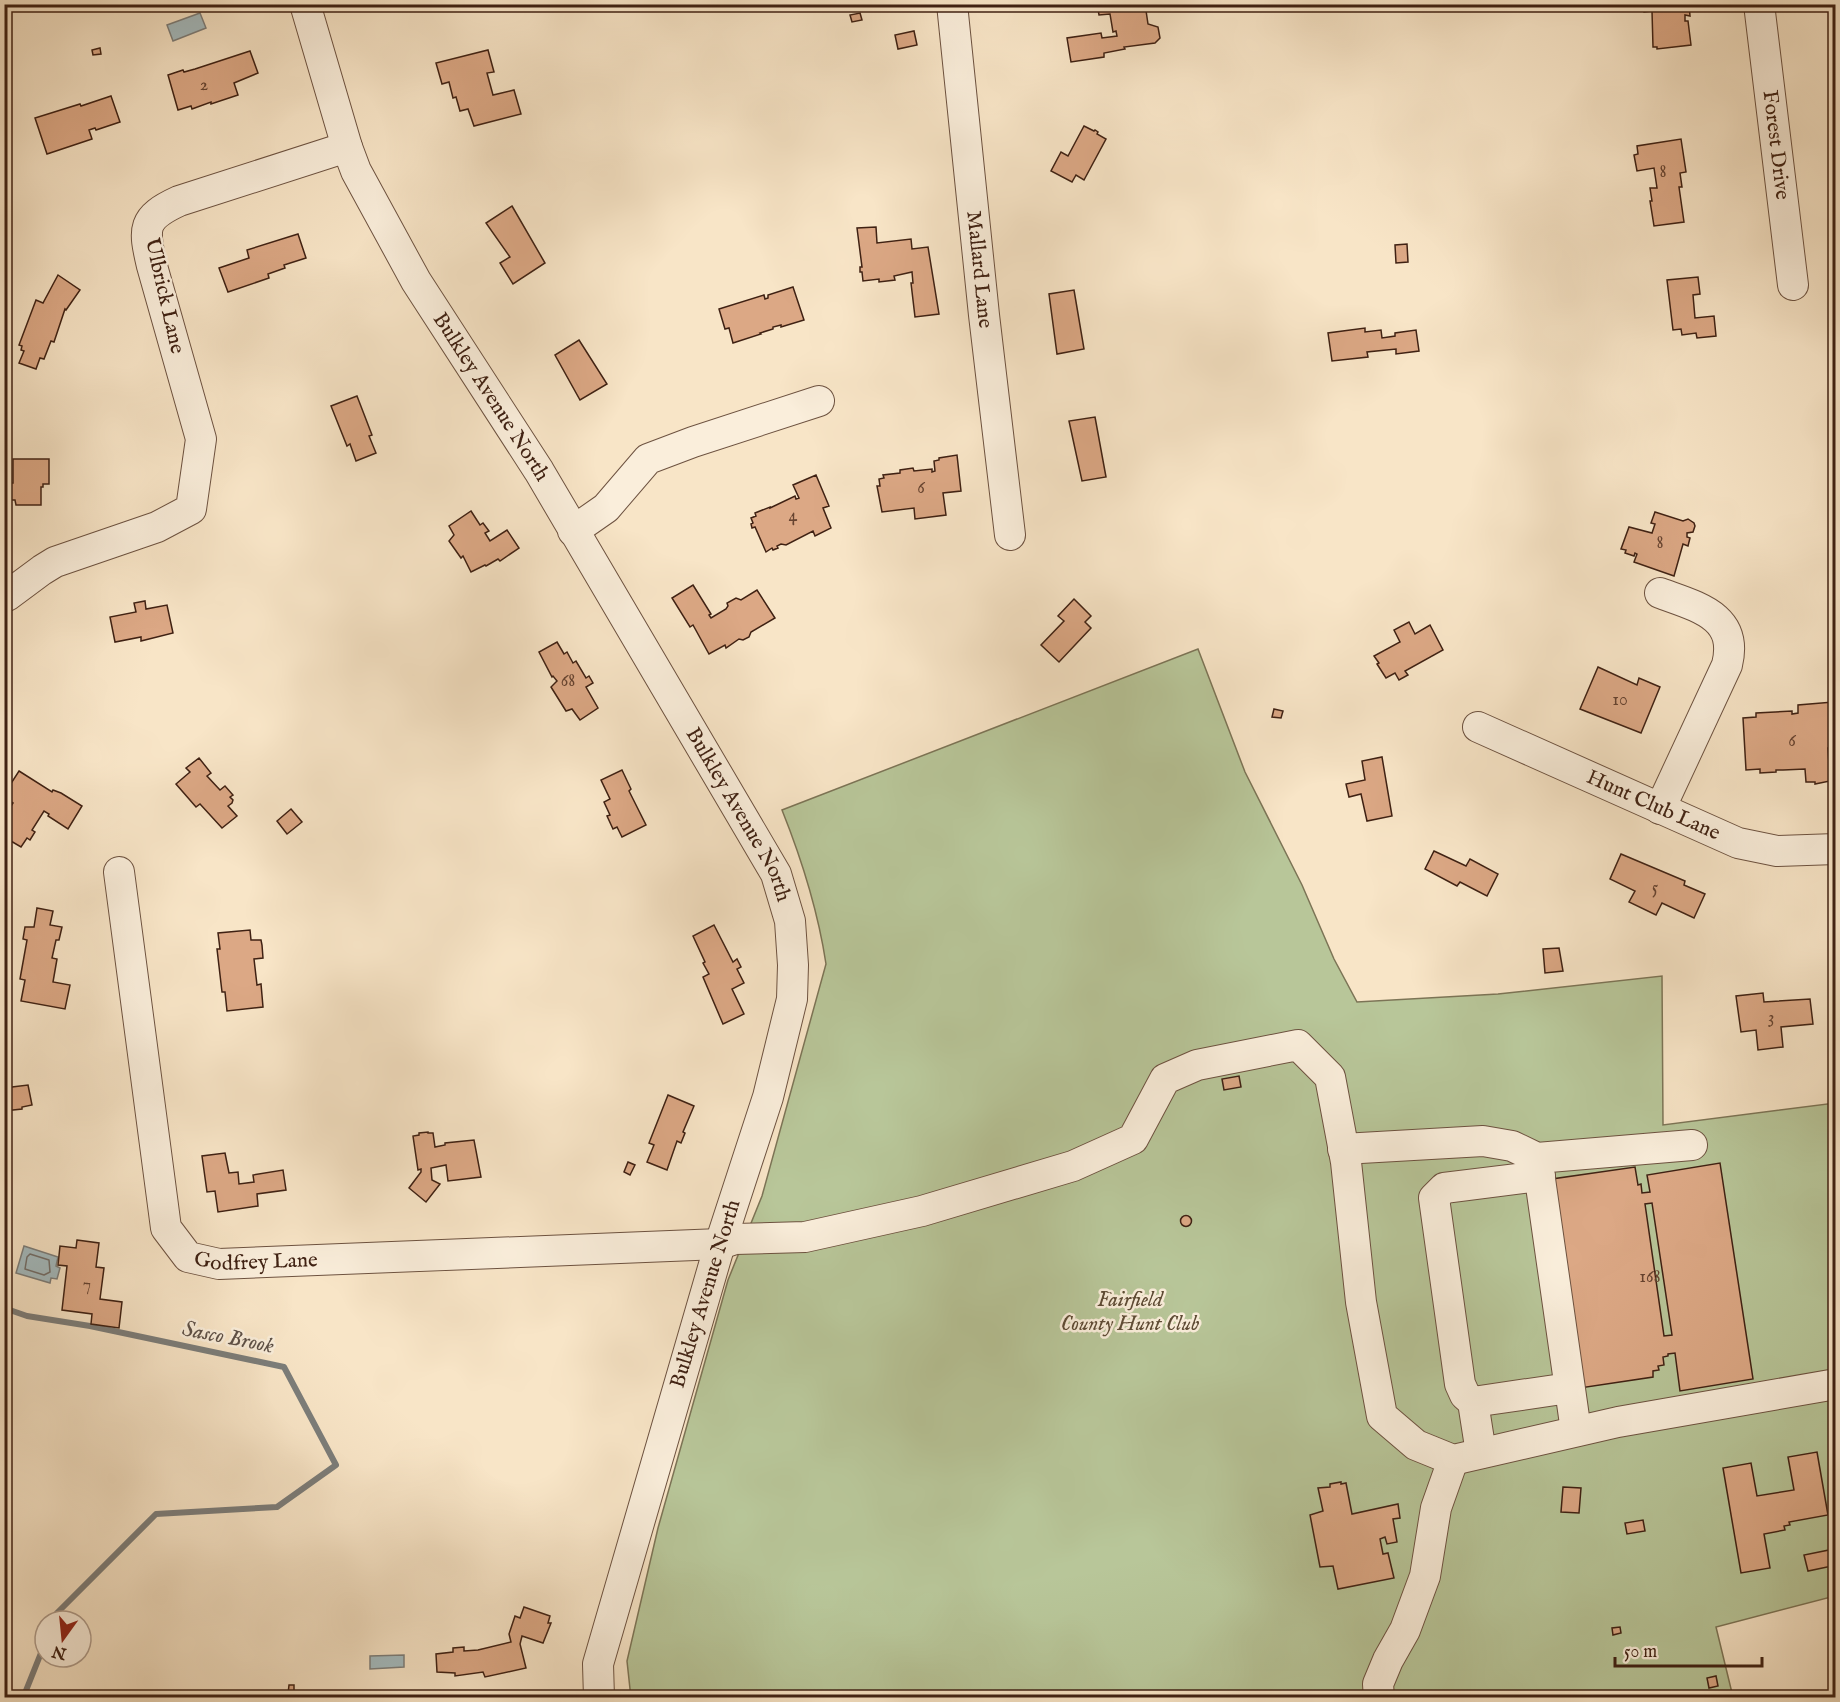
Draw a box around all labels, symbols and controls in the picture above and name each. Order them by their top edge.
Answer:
house number: 2 [200,74,208,97]
street label: Forest Drive [1756,89,1796,202]
house number: 8 [1659,161,1667,184]
street label: Mallard Lane [960,210,999,330]
street label: Ulbrick Lane [138,236,190,357]
street label: Bulkley Avenue North [426,307,556,486]
house number: 6 [917,477,925,500]
house number: 4 [789,505,798,528]
house number: 8 [1656,532,1664,555]
house number: 68 [561,670,575,693]
house number: 10 [1612,689,1628,712]
street label: Bulkley Avenue North [679,723,797,905]
house number: 6 [1788,730,1796,753]
street label: Hunt Club Lane [1582,764,1725,847]
house number: 5 [1652,877,1659,900]
house number: 3 [1768,1007,1774,1030]
street label: Bulkley Avenue North [664,1196,748,1392]
street label: Godfrey Lane [191,1245,319,1278]
house number: 168 [1639,1266,1661,1289]
house number: 7 [83,1274,91,1297]
park label: Fairfield County Hunt Club [1061,1287,1199,1338]
water label: Sasco Brook [180,1315,276,1361]
north arrow [33,1609,93,1669]
scale bar [1615,1630,1762,1668]
text: N [50,1640,70,1663]
text: 50 m [1624,1641,1657,1664]

